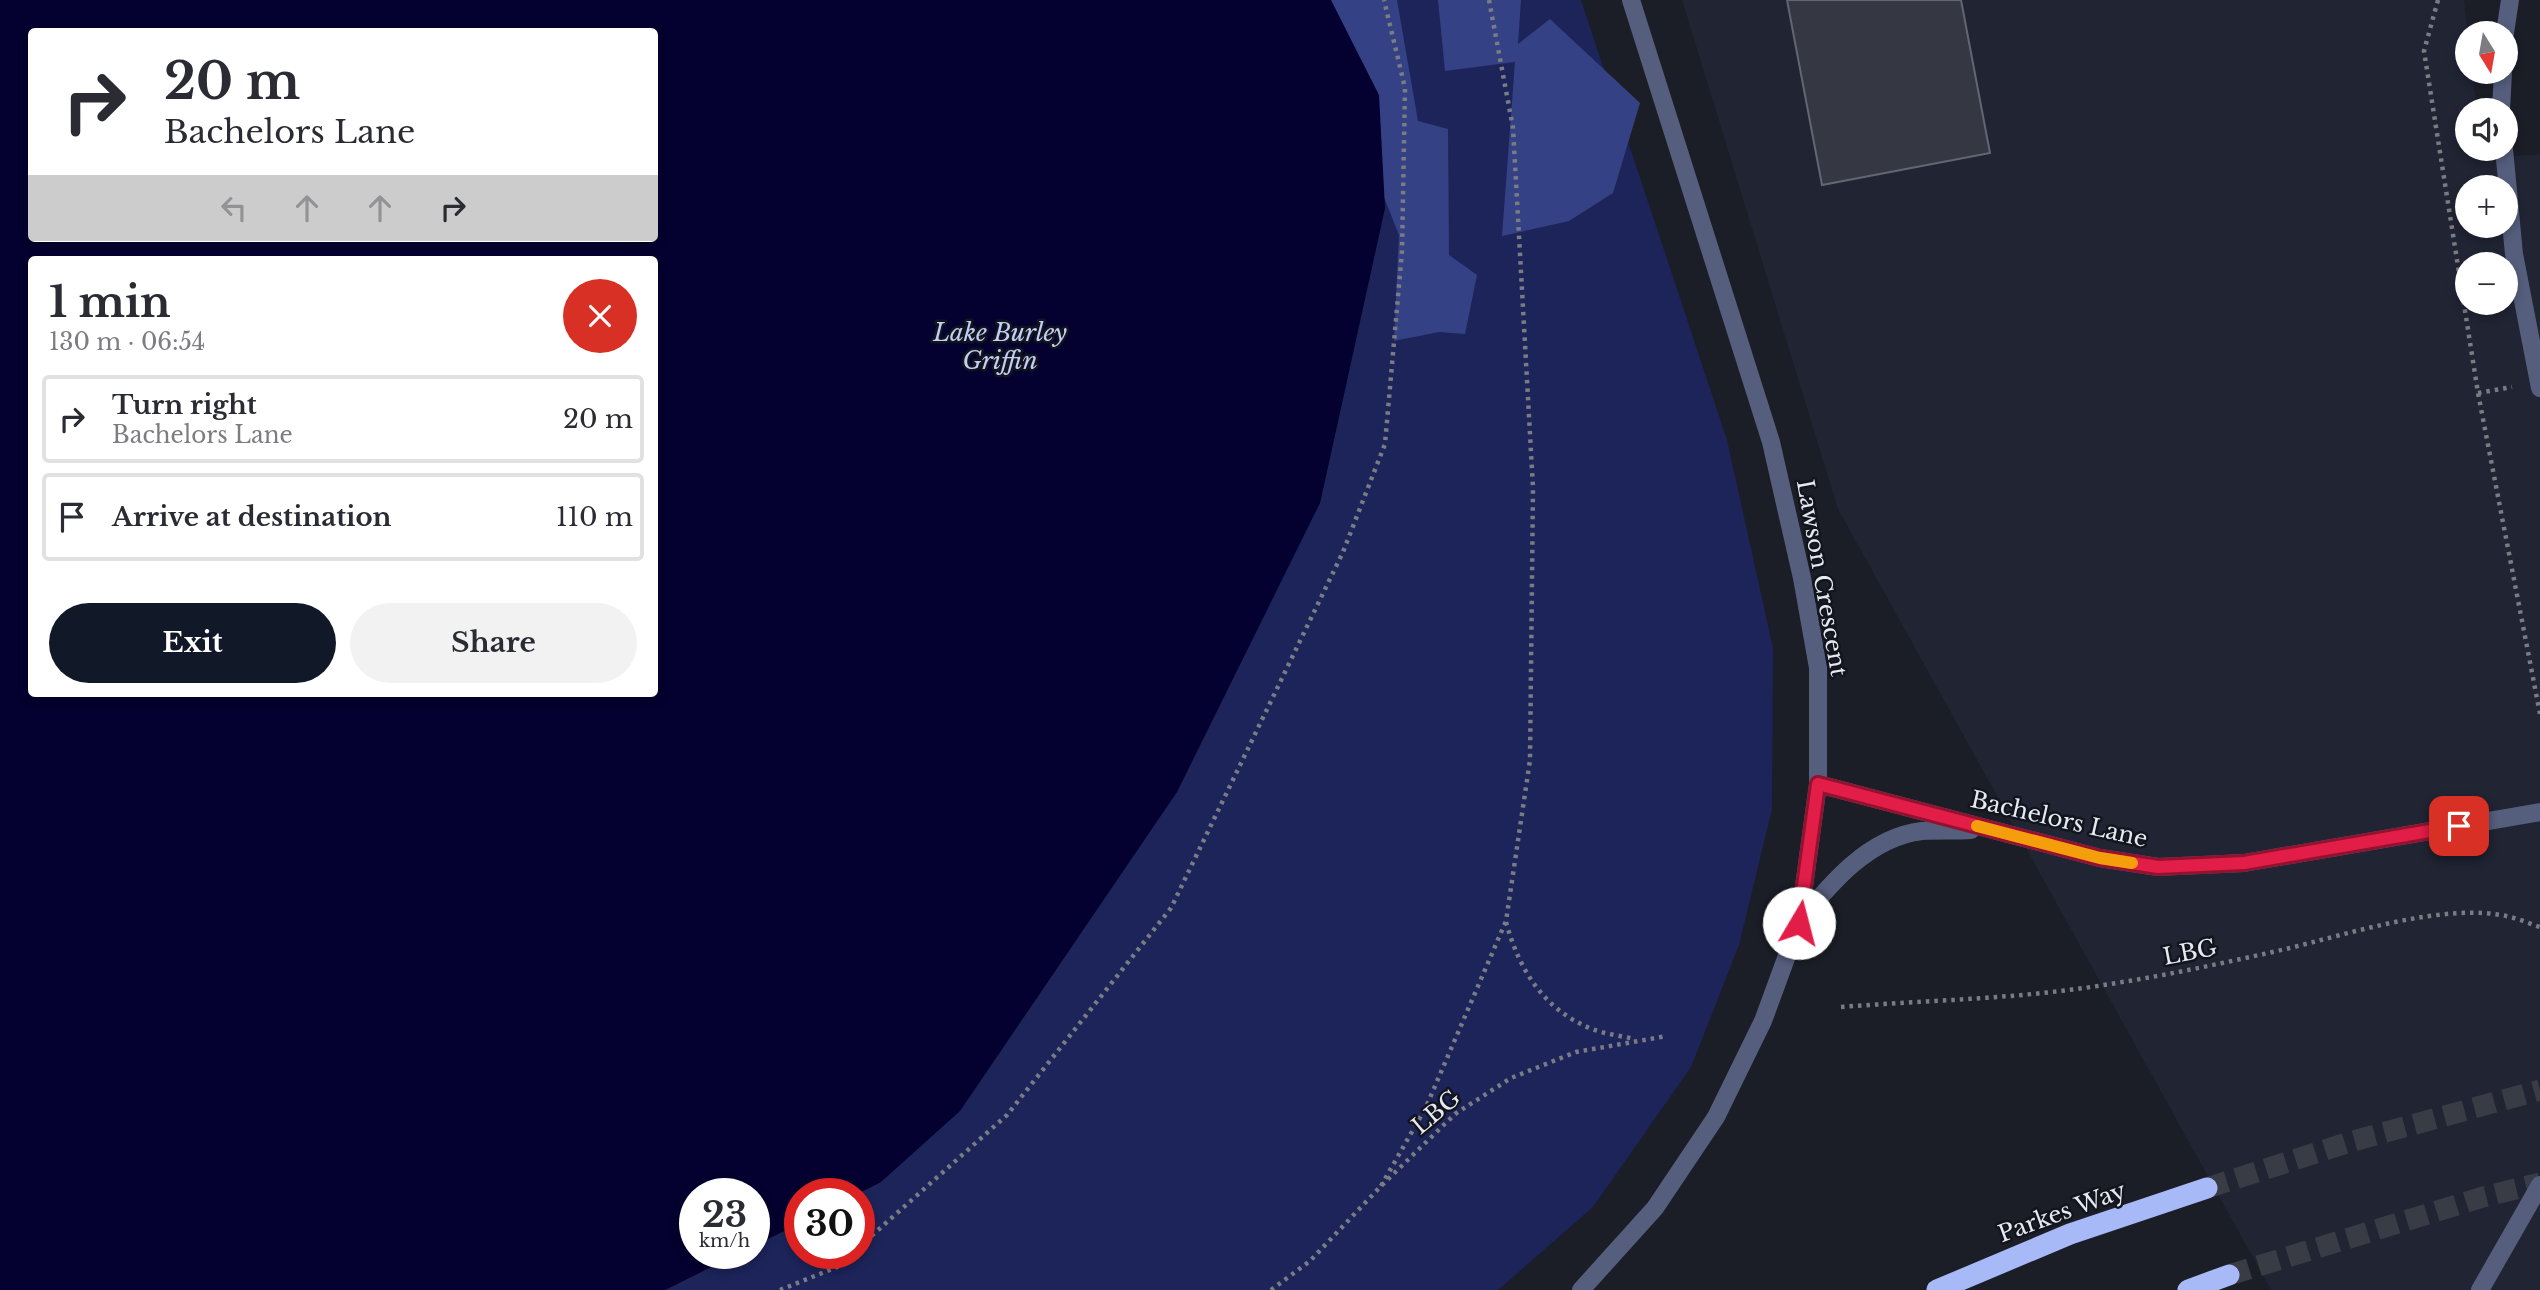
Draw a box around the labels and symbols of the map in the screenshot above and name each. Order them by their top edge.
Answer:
north arrow [2455,21,2518,84]
water label: Lake Burley Griffin [932,318,1067,375]
street label: Lawson Crescent [1791,477,1853,679]
street label: Bachelors Lane [1968,785,2150,853]
pin [2429,796,2489,856]
position arrow [1762,886,1836,960]
street label: LBG [2161,933,2219,971]
street label: LBG [1406,1084,1466,1140]
street label: Parkes Way [1994,1176,2130,1248]
speed limit sign: 30 [784,1178,875,1269]

